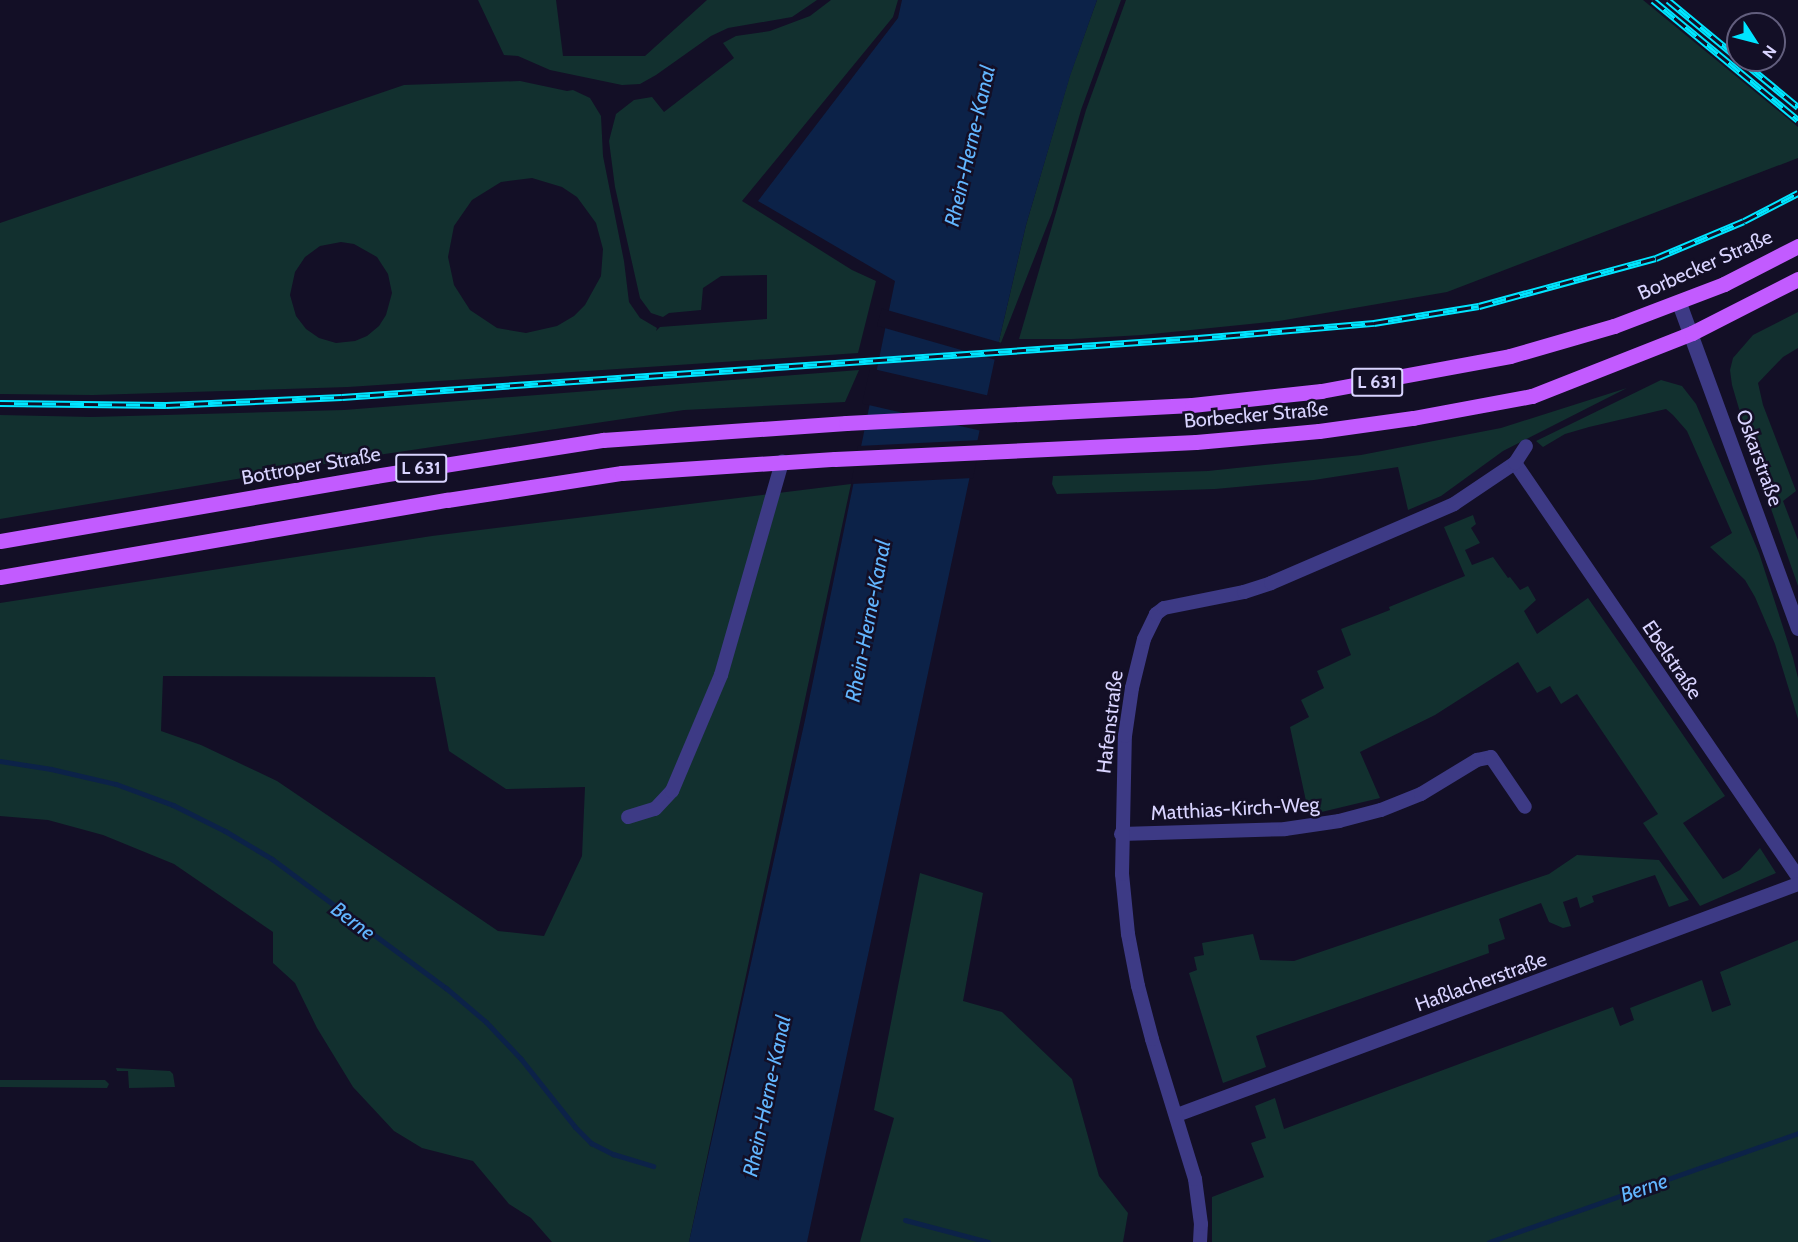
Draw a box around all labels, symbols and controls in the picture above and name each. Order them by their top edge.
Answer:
north arrow [1726,12,1786,72]
text: N [1758,42,1780,62]
water label: Rhein-Herne-Kanal [939,63,1001,229]
street label: Borbecker Straße [1634,225,1776,305]
road number: L 631 [1350,367,1404,397]
street label: Borbecker Straße [1183,397,1329,433]
street label: Oskarstraße [1730,407,1788,509]
street label: Bottroper Straße [239,442,383,490]
road number: L 631 [394,453,448,483]
water label: Rhein-Herne-Kanal [840,538,896,704]
street label: Ebelstraße [1637,616,1707,704]
street label: Hafenstraße [1092,669,1128,775]
street label: Matthias-Kirch-Weg [1150,793,1320,825]
water label: Berne [326,896,380,946]
street label: Haßlacherstraße [1412,947,1550,1017]
water label: Rhein-Herne-Kanal [738,1013,796,1179]
water label: Berne [1617,1168,1671,1208]

